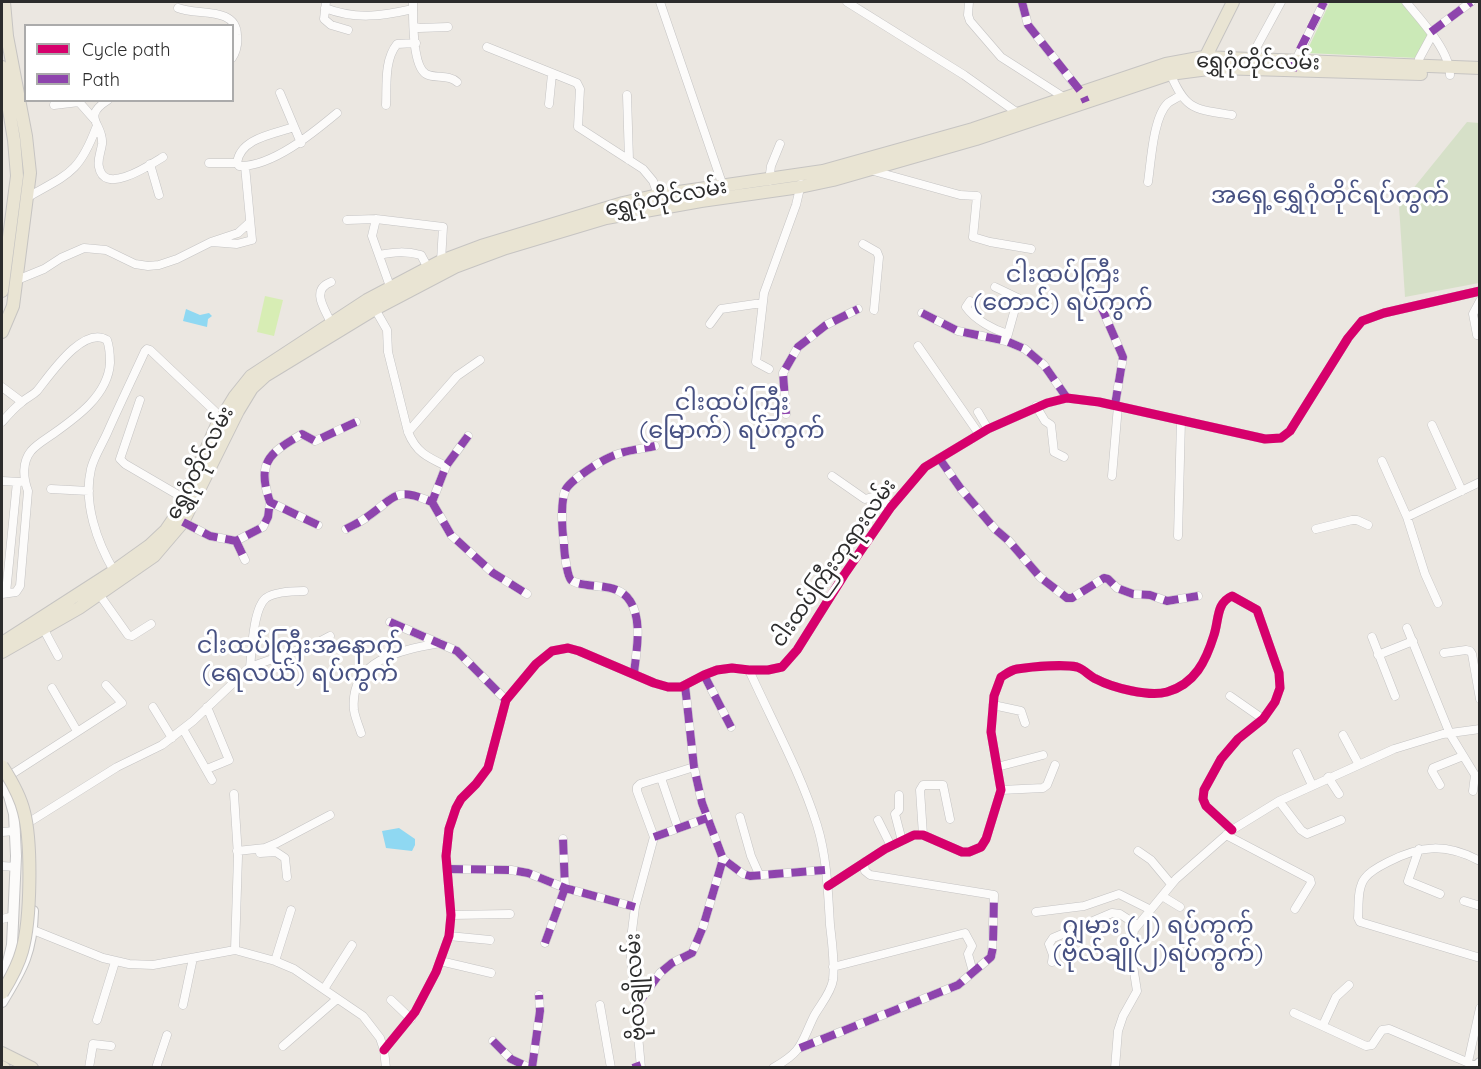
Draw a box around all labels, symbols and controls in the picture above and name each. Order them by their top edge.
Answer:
legend [24,24,234,102]
text: Cycle path [82,38,170,61]
street label: ရွှေဂုံတိုင်လမ်း [1196,48,1320,76]
text: Path [82,68,120,91]
street label: ရွှေဂုံတိုင်လမ်း [603,174,729,222]
district label: အရှေ့ရွှေဂုံတိုင်ရပ်ကွက် [1211,182,1449,210]
district label: ငါးထပ်ကြီး (တောင်) ရပ်ကွက် [973,261,1153,317]
district label: ငါးထပ်ကြီး (မြောက်) ရပ်ကွက် [639,389,825,445]
street label: ရွှေဂုံတိုင်လမ်း [161,402,239,524]
street label: ငါးထပ်ကြီးဘုရားလမ်း [766,474,902,652]
district label: ငါးထပ်ကြီးအနောက် (ရေလယ်) ရပ်ကွက် [197,632,403,688]
district label: ဂျမား (၂) ရပ်ကွက် (ဗိုလ်ချို(၂)ရပ်ကွက်) [1053,912,1263,968]
street label: ဗိုလ်ချိုလမ်း [621,932,651,1042]

